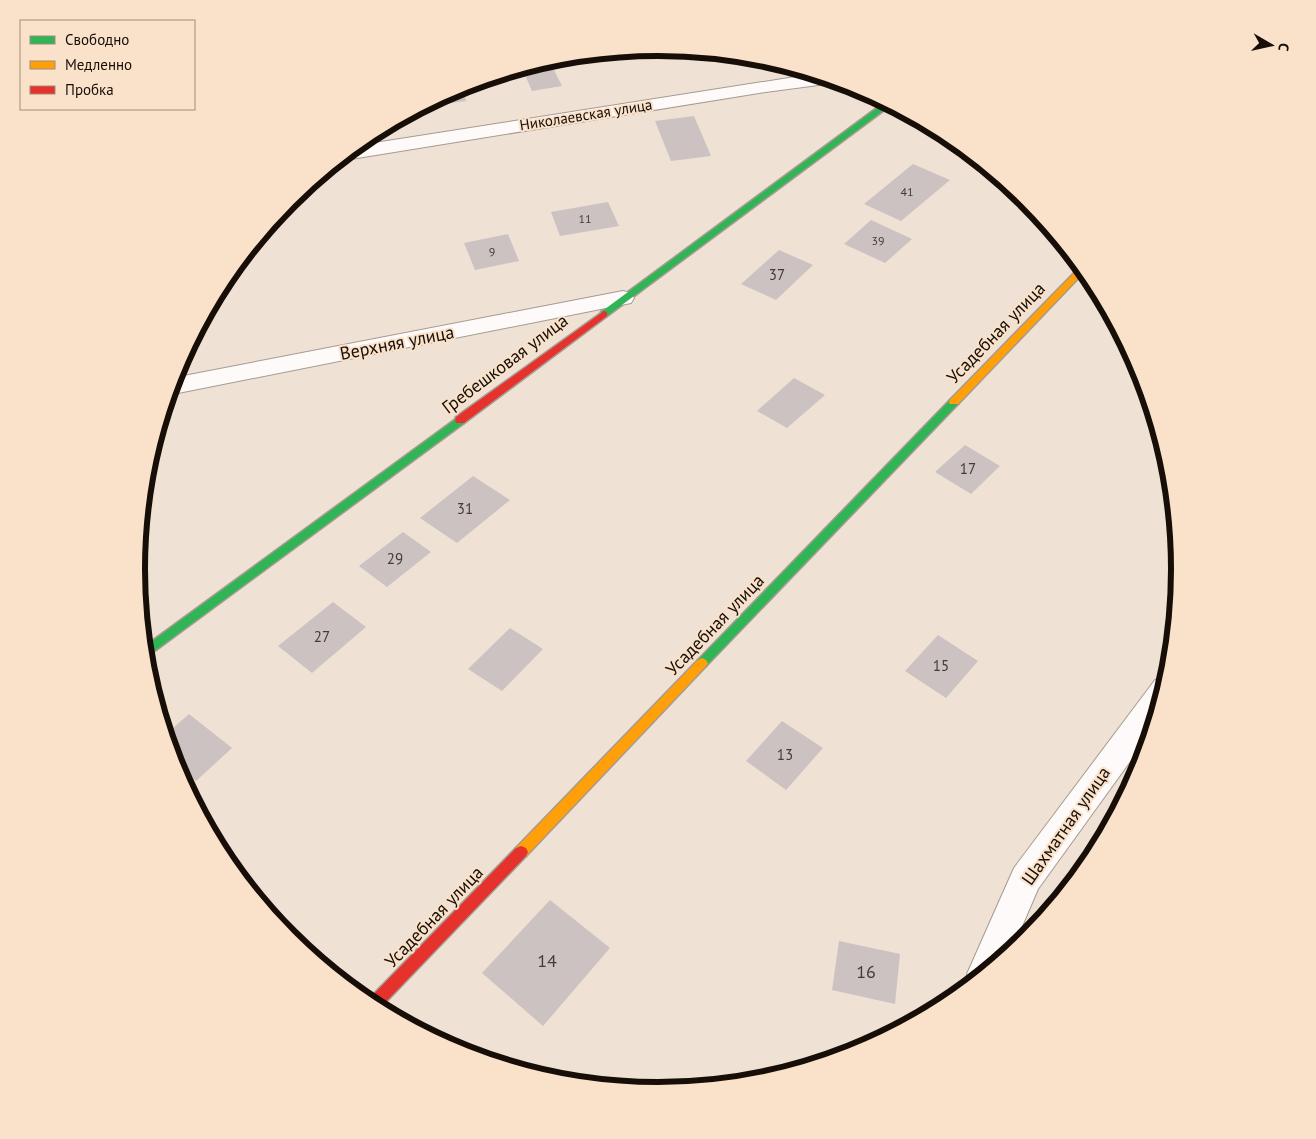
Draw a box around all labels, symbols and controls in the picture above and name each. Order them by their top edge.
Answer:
legend [20,20,195,110]
north arrow [1246,20,1296,70]
text: Свободно [65,30,129,49]
text: С [1274,42,1293,52]
text: Медленно [65,55,132,74]
text: Пробка [65,80,114,99]
street label: Николаевская улица [518,95,654,134]
house number: 41 [900,184,914,199]
house number: 11 [578,211,592,226]
house number: 39 [871,233,885,248]
house number: 9 [489,244,495,259]
house number: 37 [769,265,785,284]
street label: Усадебная улица [941,277,1050,388]
street label: Гребешковая улица [437,309,572,419]
street label: Верхняя улица [338,320,456,365]
house number: 17 [960,459,976,478]
house number: 31 [457,499,473,518]
house number: 29 [387,549,403,568]
street label: Усадебная улица [660,569,769,680]
house number: 27 [314,627,330,646]
house number: 15 [933,656,949,675]
house number: 13 [777,745,793,764]
street label: Шахматная улица [1016,762,1115,889]
street label: Усадебная улица [379,861,488,972]
house number: 14 [537,949,557,972]
house number: 16 [856,960,876,983]

